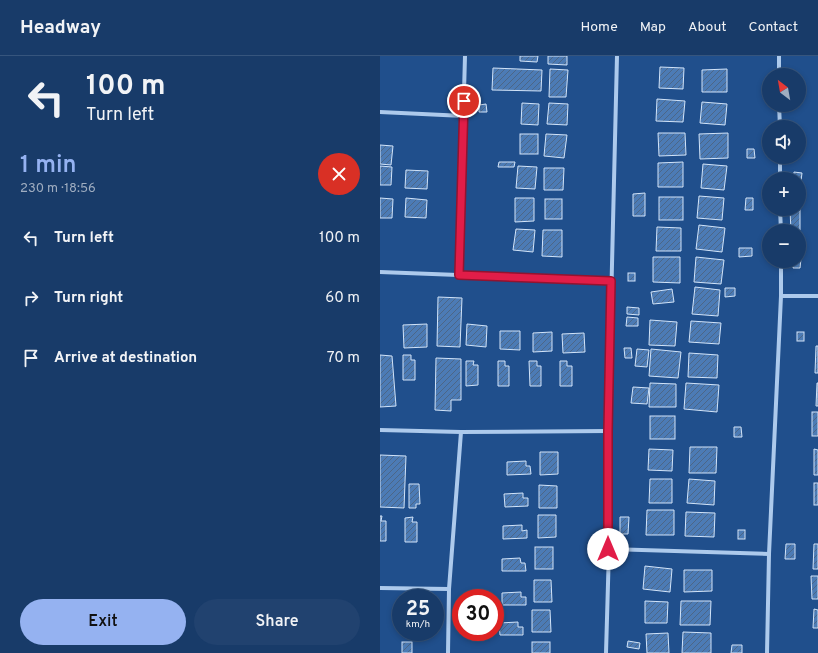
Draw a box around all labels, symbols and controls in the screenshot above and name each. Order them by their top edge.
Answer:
text: Headway [20,16,101,40]
text: Home [581,19,618,36]
text: Map [640,19,666,36]
text: About [688,19,727,36]
text: Contact [749,19,798,36]
north arrow [762,68,806,112]
map controls [762,68,806,268]
text: 100 m [86,69,166,105]
icon: left [20,72,72,124]
pin [447,84,481,118]
icon: arrive [453,90,475,112]
text: Turn left [86,104,154,127]
button: sound [762,120,806,164]
text: 1 min [20,151,77,181]
button: close [318,153,360,195]
button: + [762,172,806,216]
text: 230 m · 18:56 [20,181,96,197]
button: − [762,224,806,268]
icon: left [20,227,42,249]
text: Turn left [54,229,114,248]
text: 100 m [319,229,360,248]
icon: right [20,287,42,309]
text: Turn right [54,289,123,308]
text: 60 m [325,289,360,308]
icon: arrive [20,347,42,369]
text: Arrive at destination [54,349,197,368]
text: 70 m [327,349,360,368]
position arrow [587,528,629,570]
speed limit sign: 30 [452,589,504,641]
text: 25 [406,597,430,623]
button: Exit [20,599,186,645]
button: Share [194,599,360,645]
text: km/h [406,618,430,631]

